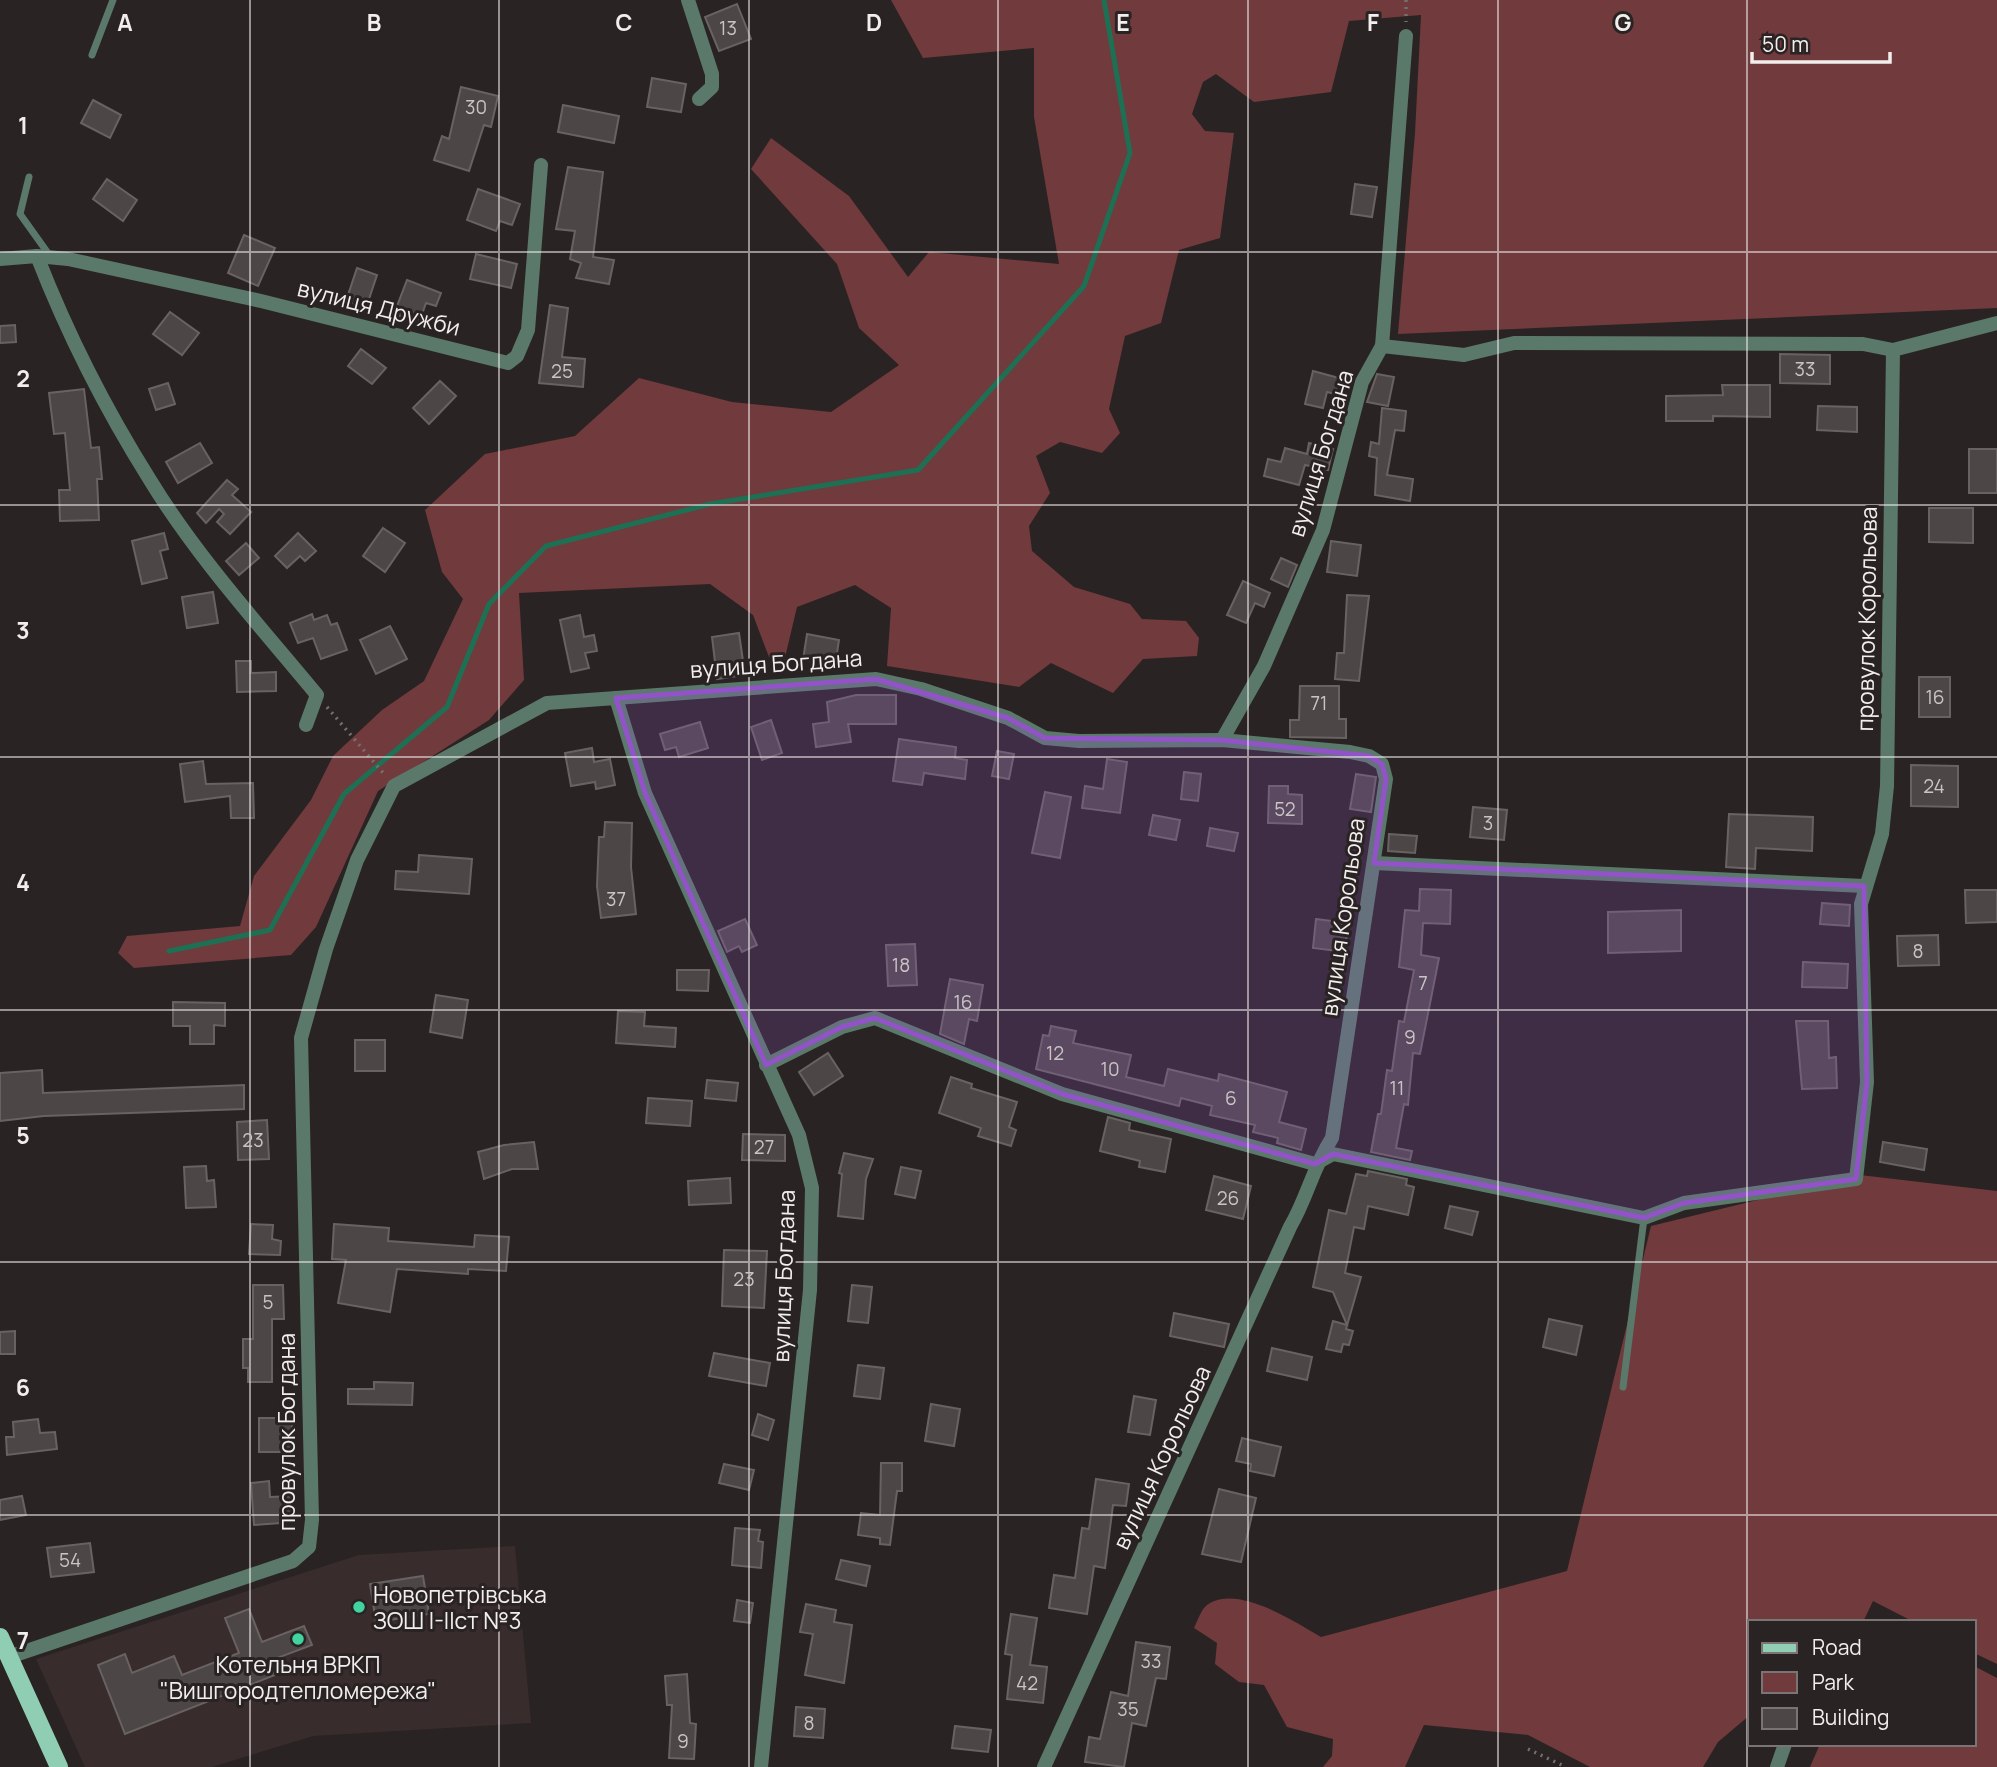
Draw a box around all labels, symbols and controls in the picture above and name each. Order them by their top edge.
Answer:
text: A [117,6,133,38]
text: B [367,6,381,38]
text: C [616,6,633,38]
text: D [866,6,882,38]
text: E [1116,6,1130,38]
text: F [1367,6,1379,38]
text: G [1615,6,1632,38]
house number: 13 [719,15,737,41]
scale bar [1752,21,1890,65]
text: 50 m [1762,30,1809,58]
house number: 30 [465,94,487,120]
text: 1 [18,109,28,141]
street label: вулиця Дружби [294,271,464,343]
house number: 33 [1794,356,1816,382]
house number: 25 [551,358,573,384]
text: 2 [16,362,30,394]
street label: вулиця Богдана [1279,366,1361,540]
street label: провулок Корольова [1848,506,1884,732]
text: 3 [16,614,30,646]
street label: вулиця Богдана [689,641,863,685]
house number: 16 [1925,684,1945,710]
house number: 71 [1311,690,1327,716]
house number: 24 [1923,773,1945,799]
house number: 52 [1274,796,1296,822]
house number: 3 [1483,810,1493,836]
street label: вулиця Корольова [1312,816,1372,1018]
text: 4 [16,866,30,898]
house number: 37 [606,886,626,912]
house number: 8 [1912,938,1924,964]
house number: 18 [892,952,910,978]
house number: 7 [1418,970,1428,996]
house number: 16 [953,989,973,1015]
house number: 9 [1404,1024,1416,1050]
house number: 12 [1046,1040,1064,1066]
house number: 10 [1100,1056,1120,1082]
house number: 11 [1390,1075,1404,1101]
house number: 6 [1225,1085,1237,1111]
text: 5 [16,1119,30,1151]
house number: 23 [242,1127,264,1153]
house number: 27 [754,1134,774,1160]
house number: 26 [1217,1185,1239,1211]
street label: вулиця Богдана [764,1189,802,1363]
house number: 23 [733,1266,755,1292]
house number: 5 [263,1289,274,1315]
street label: провулок Богдана [270,1333,302,1531]
street label: вулиця Корольова [1104,1360,1218,1554]
text: 6 [16,1371,30,1403]
house number: 54 [59,1547,81,1573]
place label: Новопетрівська ЗОШ I-IIст №3 [373,1578,547,1636]
marker: Новопетрівська ЗОШ I-IIст №3 [351,1599,367,1615]
legend [1748,1620,1976,1746]
text: 7 [17,1624,29,1656]
marker: Котельня ВРКП "Вишгородтепломережа" [290,1631,306,1647]
text: Road [1812,1633,1862,1661]
place label: Котельня ВРКП "Вишгородтепломережа" [160,1648,436,1706]
house number: 33 [1140,1648,1162,1674]
text: Park [1812,1668,1854,1696]
house number: 42 [1016,1670,1038,1696]
house number: 35 [1117,1696,1139,1722]
text: Building [1812,1703,1889,1731]
house number: 8 [803,1710,815,1736]
house number: 9 [677,1728,689,1754]

